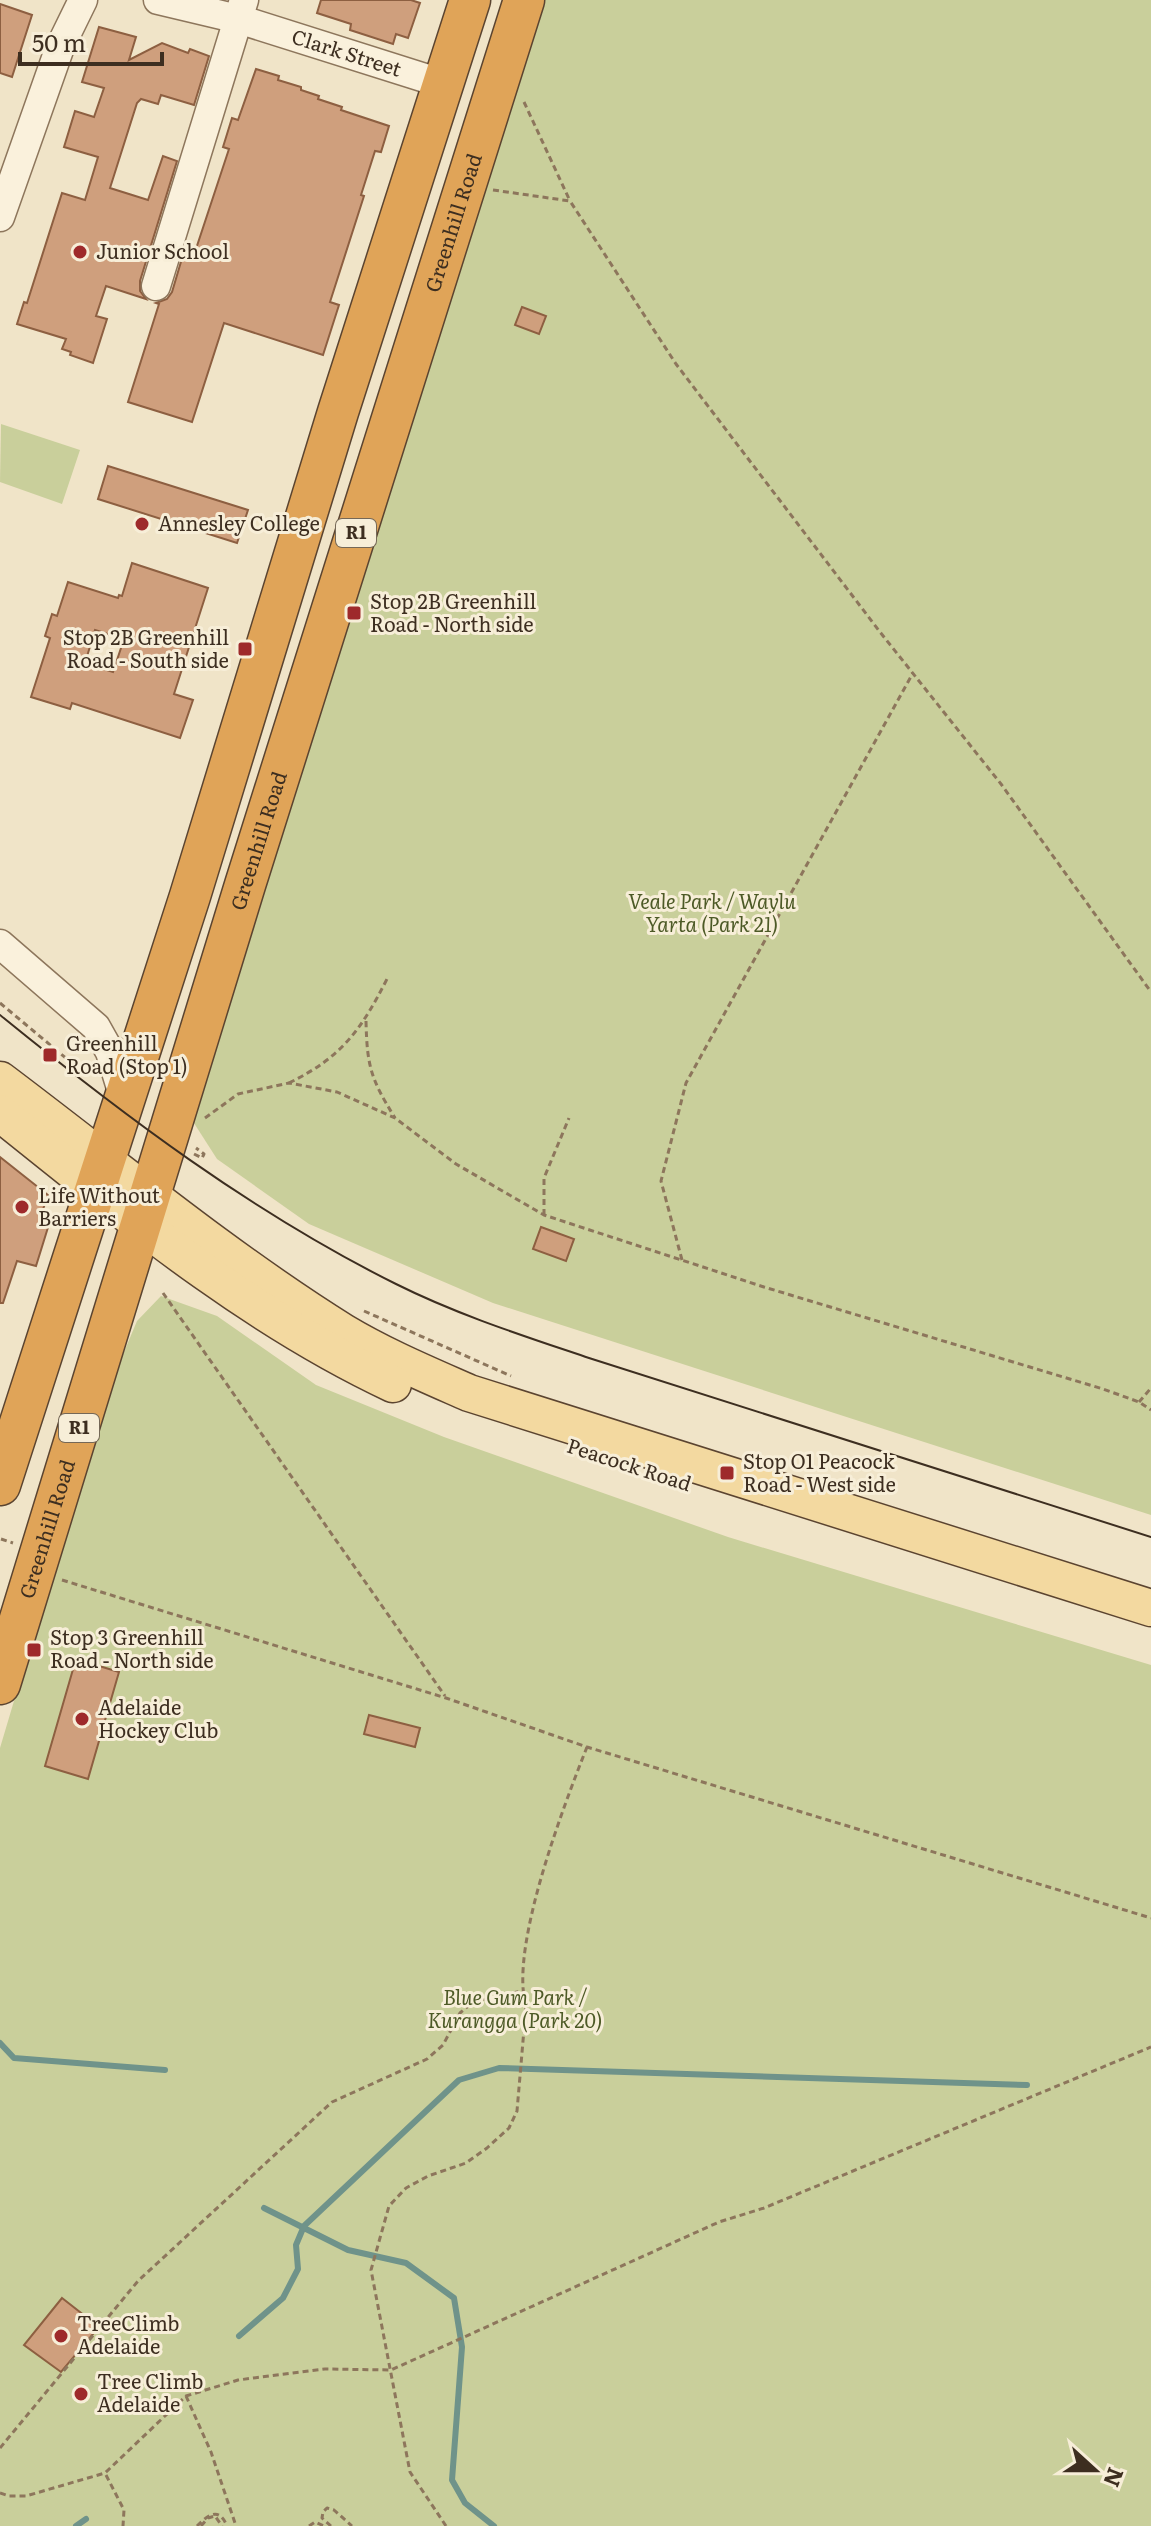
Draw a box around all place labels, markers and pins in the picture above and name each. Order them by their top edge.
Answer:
place label: Junior School [96,235,229,265]
marker: Junior School [71,243,89,261]
place label: Annesley College [158,507,320,537]
marker: Annesley College [133,515,151,533]
place label: Stop 2B Greenhill Road - North side [370,585,537,638]
marker: Stop 2B Greenhill Road - North side [345,604,363,622]
place label: Stop 2B Greenhill Road - South side [63,621,229,674]
marker: Stop 2B Greenhill Road - South side [236,640,254,658]
place label: Greenhill Road (Stop 1) [66,1027,188,1080]
marker: Greenhill Road (Stop 1) [41,1046,59,1064]
place label: Life Without Barriers [38,1179,160,1232]
marker: Life Without Barriers [13,1198,31,1216]
place label: Stop O1 Peacock Road - West side [743,1445,896,1498]
marker: Stop O1 Peacock Road - West side [718,1464,736,1482]
place label: Stop 3 Greenhill Road - North side [50,1621,214,1674]
marker: Stop 3 Greenhill Road - North side [25,1641,43,1659]
place label: Adelaide Hockey Club [98,1691,218,1744]
marker: Adelaide Hockey Club [73,1710,91,1728]
place label: TreeClimb Adelaide [77,2307,179,2360]
marker: TreeClimb Adelaide [52,2327,70,2345]
place label: Tree Climb Adelaide [97,2365,203,2418]
marker: Tree Climb Adelaide [72,2385,90,2403]

